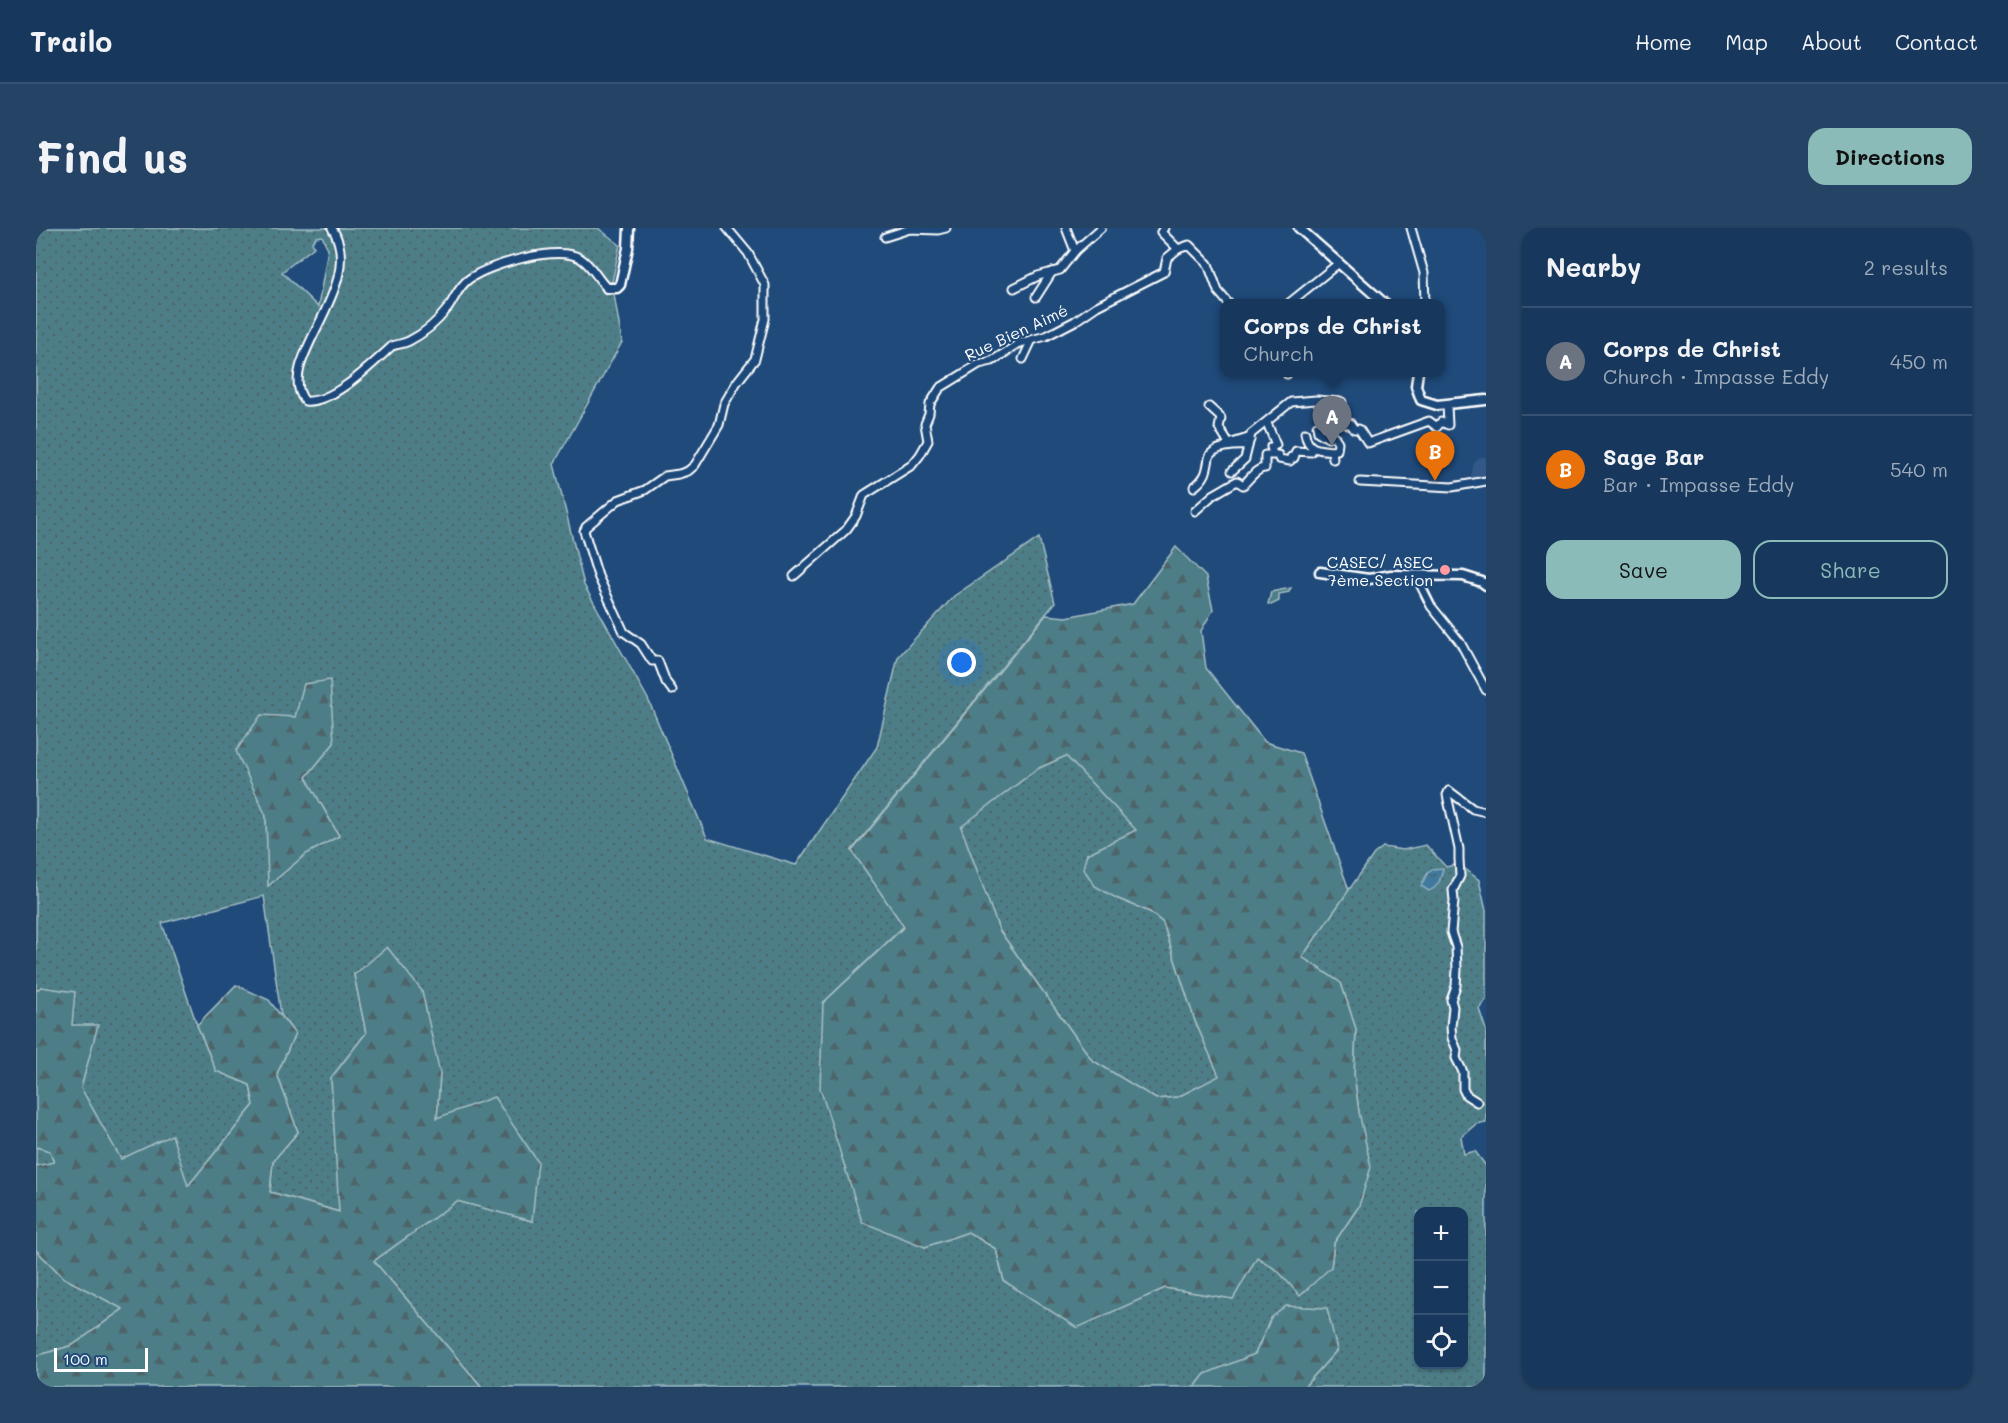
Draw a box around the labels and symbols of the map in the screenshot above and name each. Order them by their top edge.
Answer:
street label: Rue Bien Aimé [961,299,1071,365]
pin: A [1312,396,1352,446]
pin: B [1416,432,1454,481]
place label: CASEC/ ASEC 7ème Section [1327,551,1433,590]
marker: CASEC/ ASEC 7ème Section [1438,563,1452,577]
your location [947,648,976,677]
scale bar [54,1345,148,1372]

